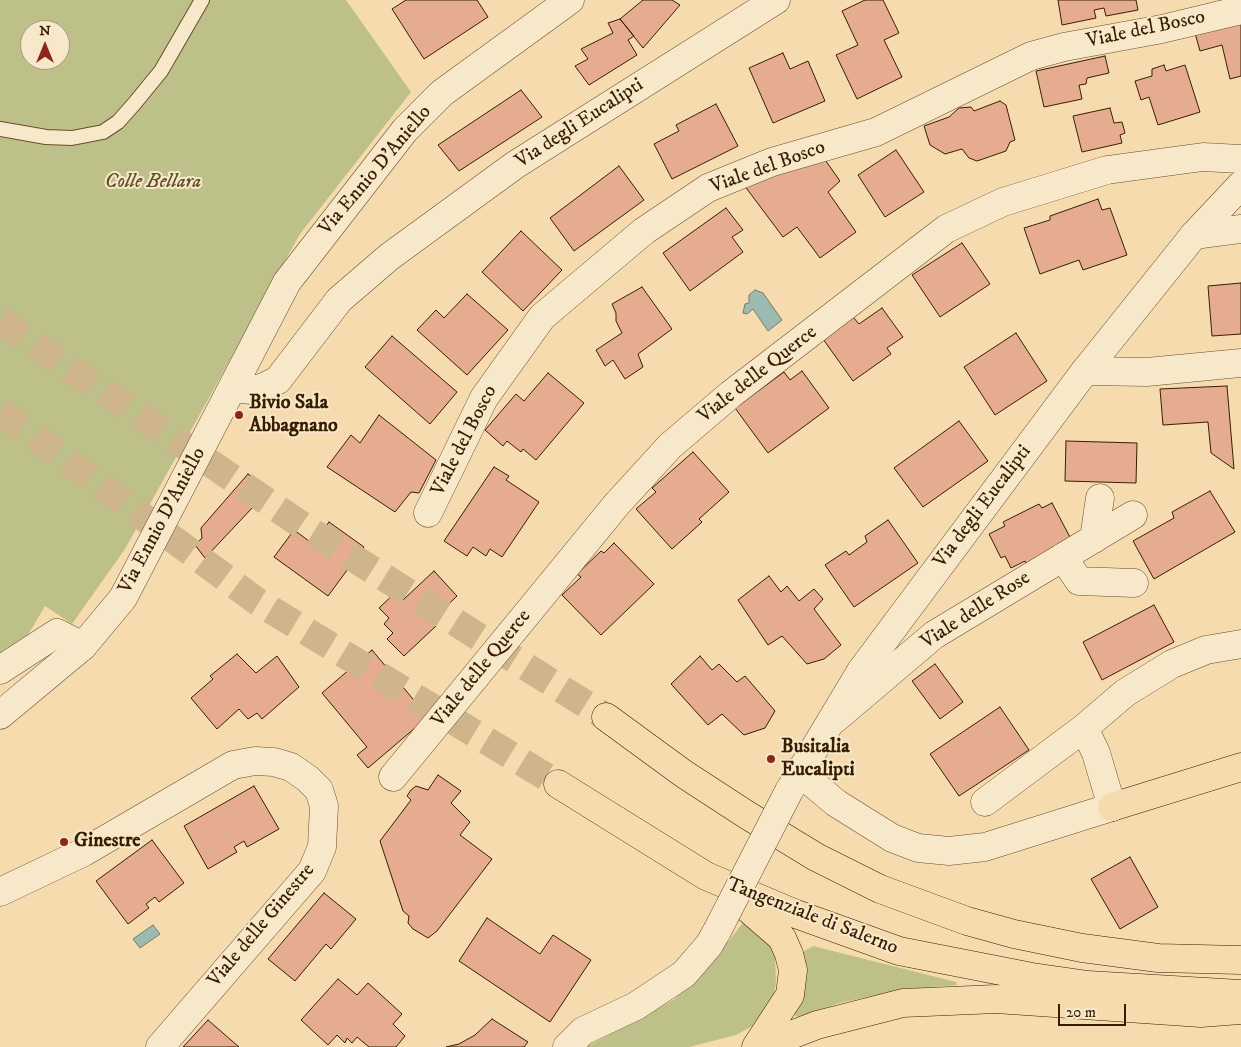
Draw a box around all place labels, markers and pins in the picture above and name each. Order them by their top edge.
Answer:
place label: Bivio Sala Abbagnano [249,392,338,439]
marker: Bivio Sala Abbagnano [233,409,245,421]
place label: Busitalia Eucalipti [781,736,855,783]
marker: Busitalia Eucalipti [765,753,777,765]
place label: Ginestre [74,830,141,854]
marker: Ginestre [58,836,70,848]

